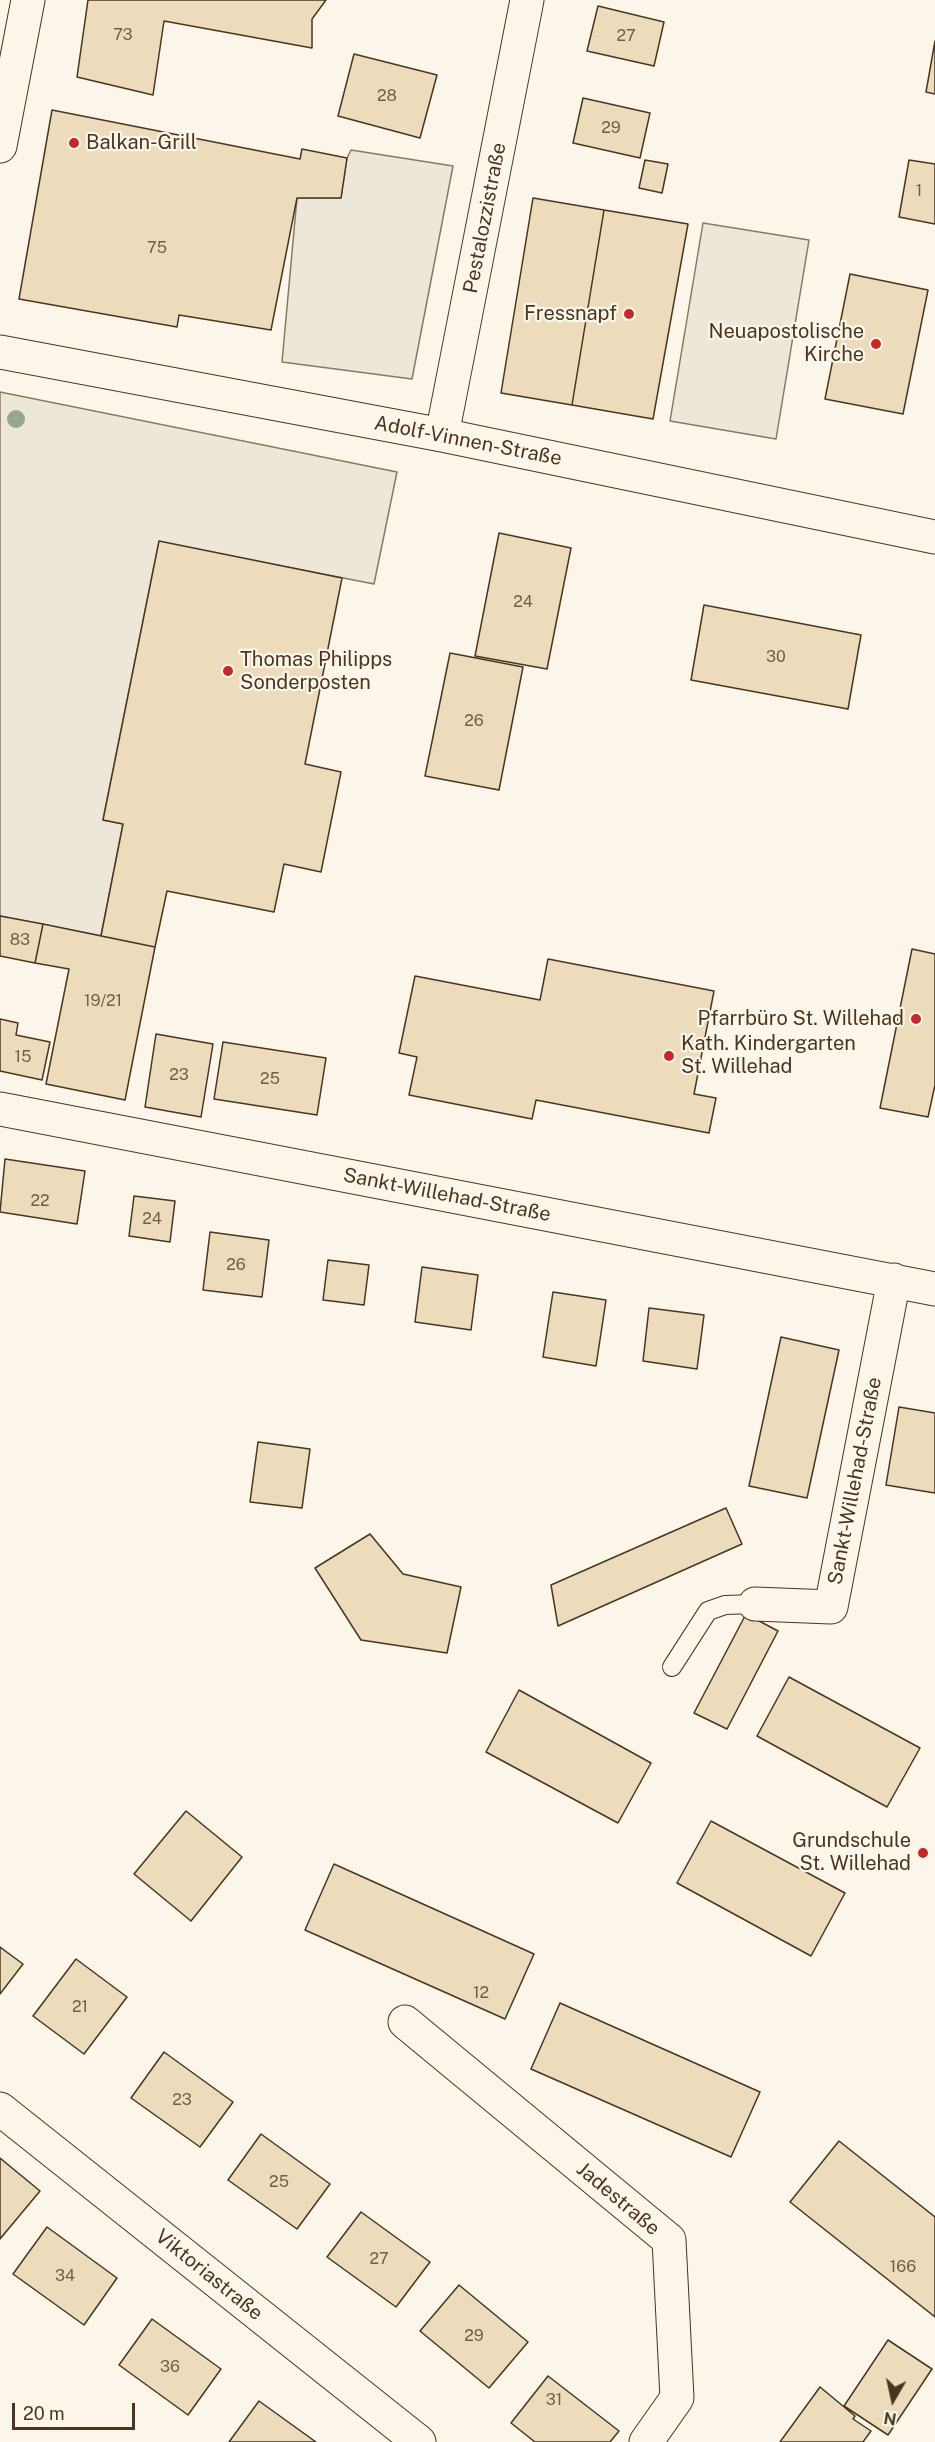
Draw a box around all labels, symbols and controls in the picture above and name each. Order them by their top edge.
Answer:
house number: 73 [113,25,133,45]
house number: 27 [616,26,636,46]
house number: 28 [377,86,397,106]
house number: 29 [601,118,621,138]
place label: Balkan-Grill [86,131,197,155]
marker: Balkan-Grill [67,136,81,150]
street label: Pestalozzistraße [459,141,511,295]
house number: 1 [916,181,922,201]
house number: 75 [147,238,167,258]
place label: Fressnapf [524,302,617,326]
marker: Fressnapf [622,307,636,321]
place label: Neuapostolische Kirche [709,320,864,367]
marker: Neuapostolische Kirche [869,337,883,351]
street label: Adolf-Vinnen-Straße [372,411,564,471]
house number: 24 [513,592,533,612]
house number: 30 [766,647,786,667]
place label: Thomas Philipps Sonderposten [240,648,392,695]
marker: Thomas Philipps Sonderposten [221,664,235,678]
house number: 26 [464,711,484,731]
house number: 83 [10,930,30,950]
house number: 19/21 [84,991,122,1011]
place label: Pfarrbüro St. Willehad [698,1007,904,1031]
marker: Pfarrbüro St. Willehad [909,1012,923,1026]
place label: Kath. Kindergarten St. Willehad [681,1032,856,1079]
house number: 15 [15,1047,31,1067]
marker: Kath. Kindergarten St. Willehad [662,1049,676,1063]
house number: 23 [169,1065,189,1085]
house number: 25 [260,1069,280,1089]
street label: Sankt-Willehad-Straße [341,1163,553,1227]
house number: 22 [30,1191,50,1211]
house number: 24 [142,1209,162,1229]
house number: 26 [226,1255,246,1275]
street label: Sankt-Willehad-Straße [823,1375,887,1587]
place label: Grundschule St. Willehad [792,1829,911,1876]
marker: Grundschule St. Willehad [916,1846,930,1860]
house number: 12 [473,1983,489,2003]
house number: 21 [72,1997,88,2017]
house number: 23 [172,2090,192,2110]
street label: Jadestraße [571,2157,665,2241]
house number: 25 [269,2172,289,2192]
street label: Viktoriastraße [150,2224,268,2326]
house number: 27 [369,2249,389,2269]
house number: 166 [890,2257,916,2277]
house number: 34 [55,2266,75,2286]
house number: 29 [464,2326,484,2346]
house number: 36 [160,2357,180,2377]
north arrow [863,2370,923,2430]
house number: 31 [546,2390,562,2410]
scale bar [15,2391,138,2429]
text: 20 m [23,2403,65,2424]
text: N [882,2408,898,2429]

